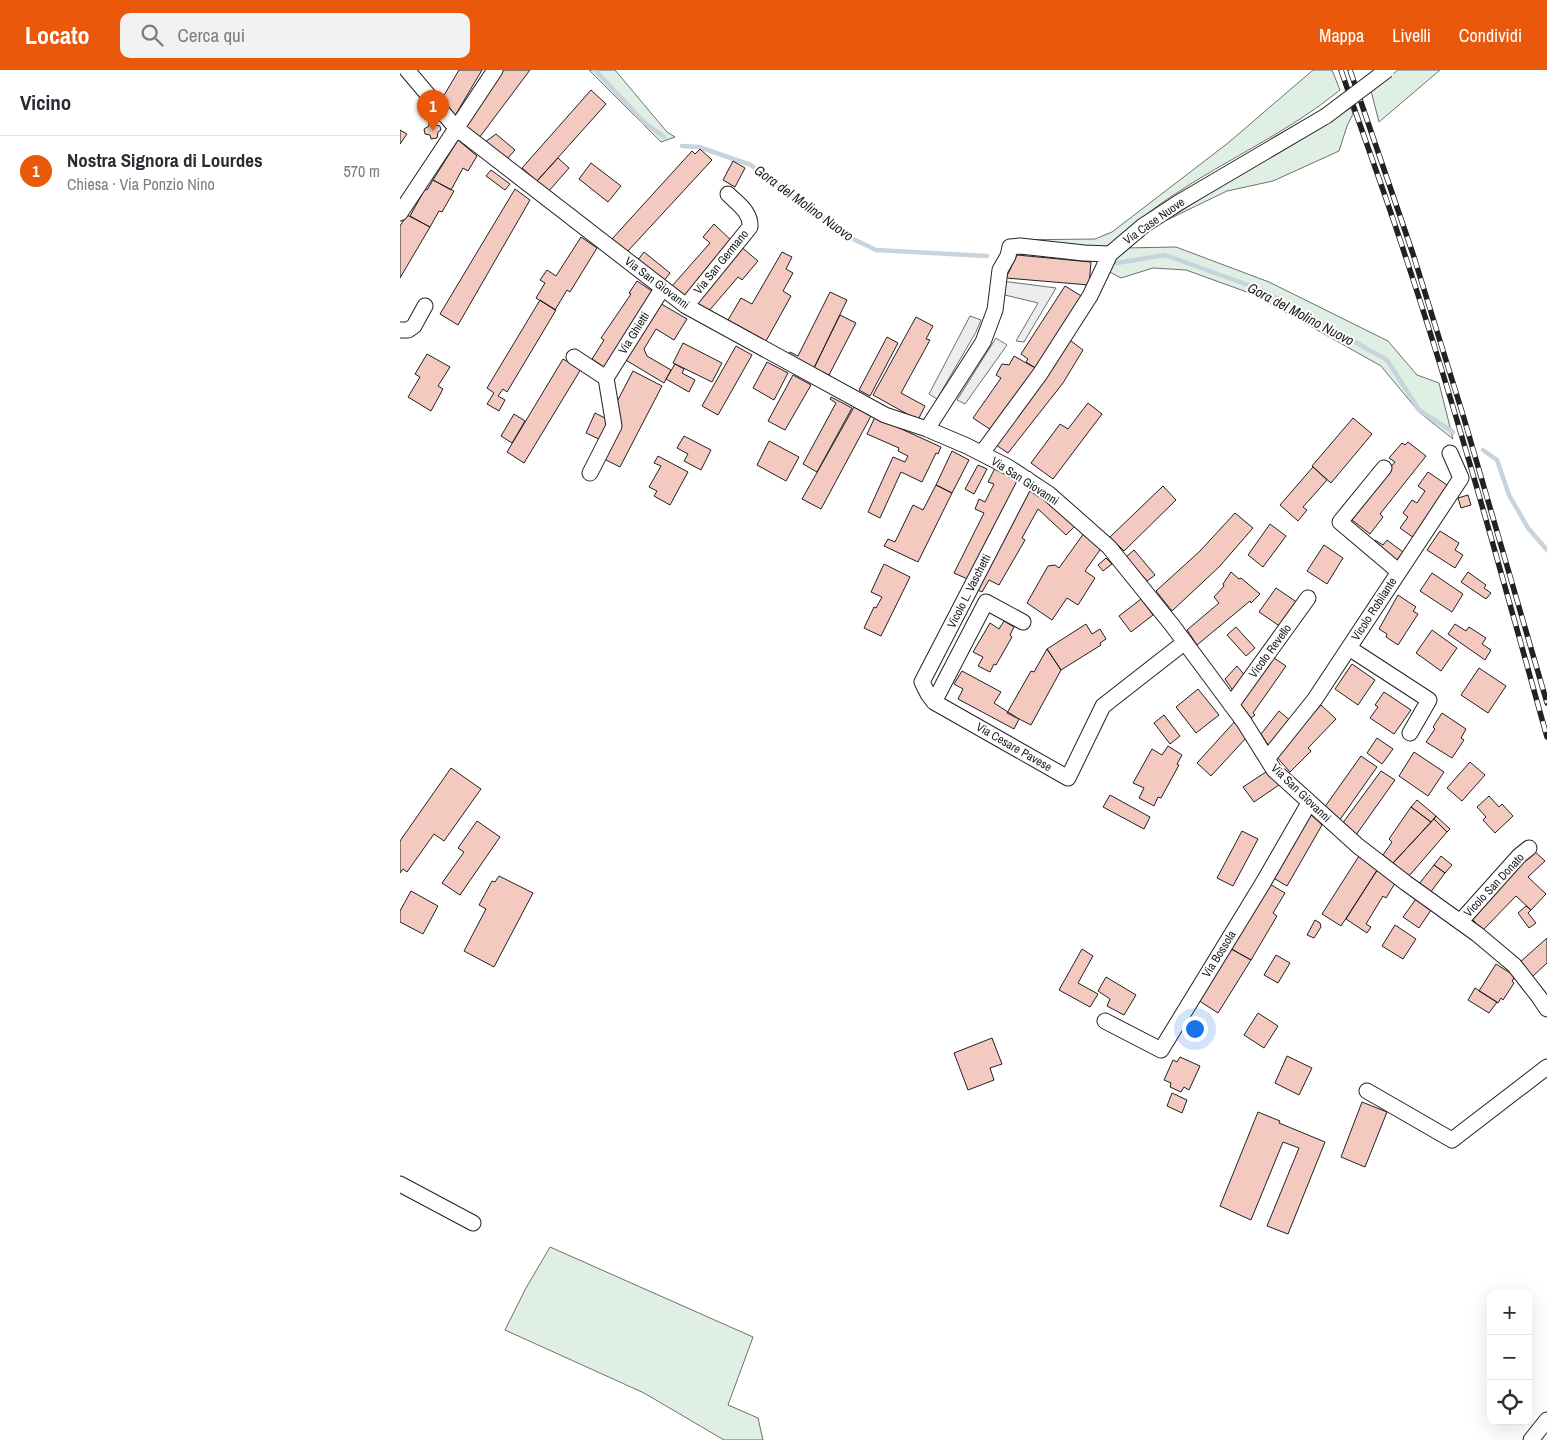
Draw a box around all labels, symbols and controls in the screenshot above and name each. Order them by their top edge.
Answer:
search box [120,13,470,58]
text: Locato [25,19,90,51]
icon: search [138,21,166,49]
text: Cerca qui [178,22,245,48]
text: Mappa [1319,23,1364,48]
text: Livelli [1392,23,1431,48]
text: Condividi [1459,23,1522,48]
text: Vicino [20,88,71,117]
pin: 1 [417,90,449,131]
text: Nostra Signora di Lourdes [67,147,263,173]
text: 1 [32,160,40,182]
text: 570 m [344,160,380,182]
water label: Gora del Molino Nuovo [751,161,857,245]
text: Chiesa · Via Ponzio Nino [67,173,215,195]
street label: Via Case Nuove [1120,194,1188,248]
street label: Via San Germano [690,226,752,298]
street label: Via San Giovanni [621,253,693,313]
water label: Gora del Molino Nuovo [1245,278,1357,350]
street label: Via Ghietti [615,309,653,357]
street label: Via San Giovanni [988,453,1062,509]
street label: Vicolo L. Vaschetti [943,551,995,631]
street label: Vicolo Robilante [1348,574,1400,644]
street label: Vicolo Revello [1245,621,1295,681]
street label: Via Cesare Pavese [973,719,1055,775]
street label: Via San Giovanni [1268,760,1334,826]
street label: Vicolo San Donato [1460,850,1528,920]
street label: Via Bossola [1198,927,1240,980]
your location [1182,1016,1208,1042]
map controls [1487,1290,1532,1425]
button: + [1487,1290,1532,1335]
button: − [1487,1335,1532,1380]
button: locate [1487,1380,1532,1425]

